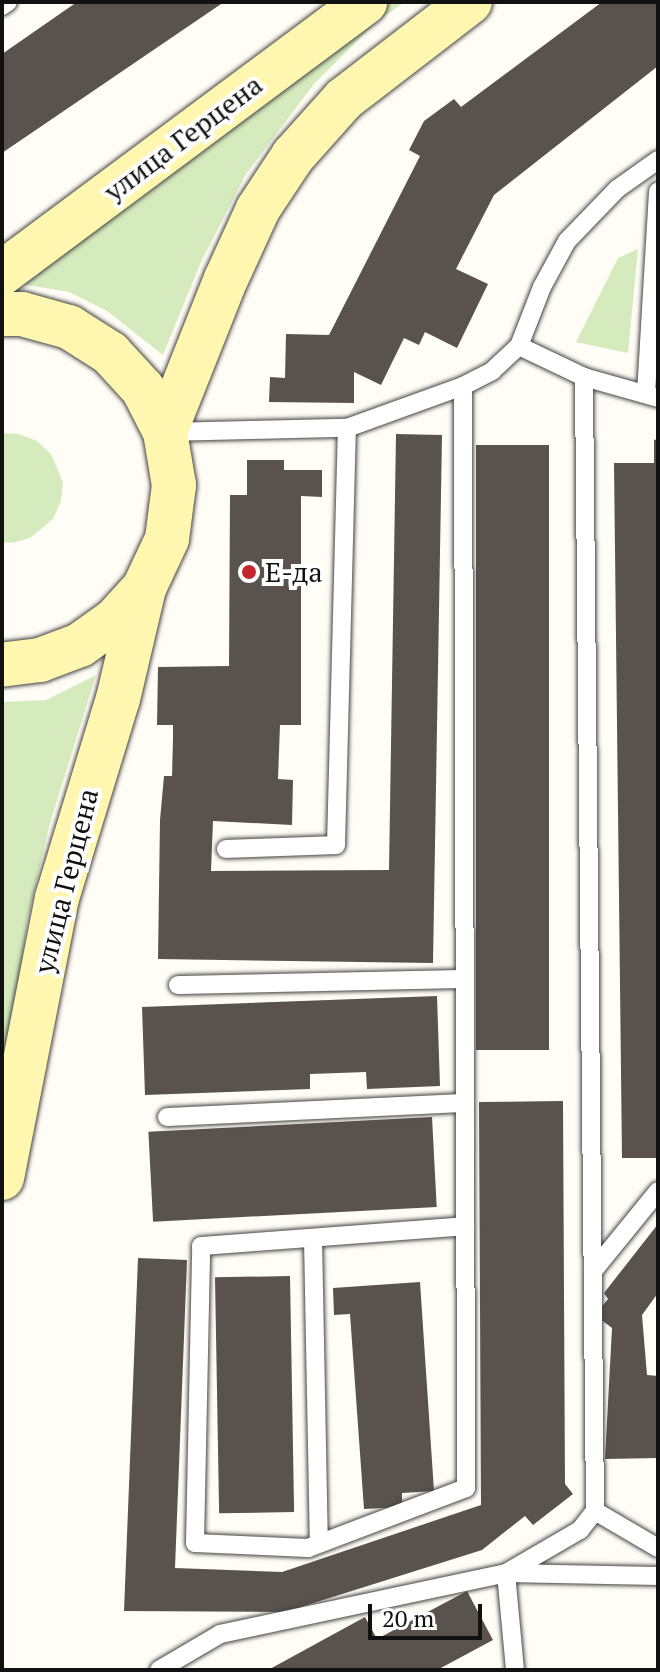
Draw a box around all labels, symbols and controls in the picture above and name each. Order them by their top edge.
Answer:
street label: улица Герцена [97,68,269,208]
place label: Е-да [265,555,323,589]
marker: Е-да [240,563,258,581]
street label: улица Герцена [27,785,105,977]
scale bar [372,1588,486,1638]
text: 20 m [382,1602,434,1634]

